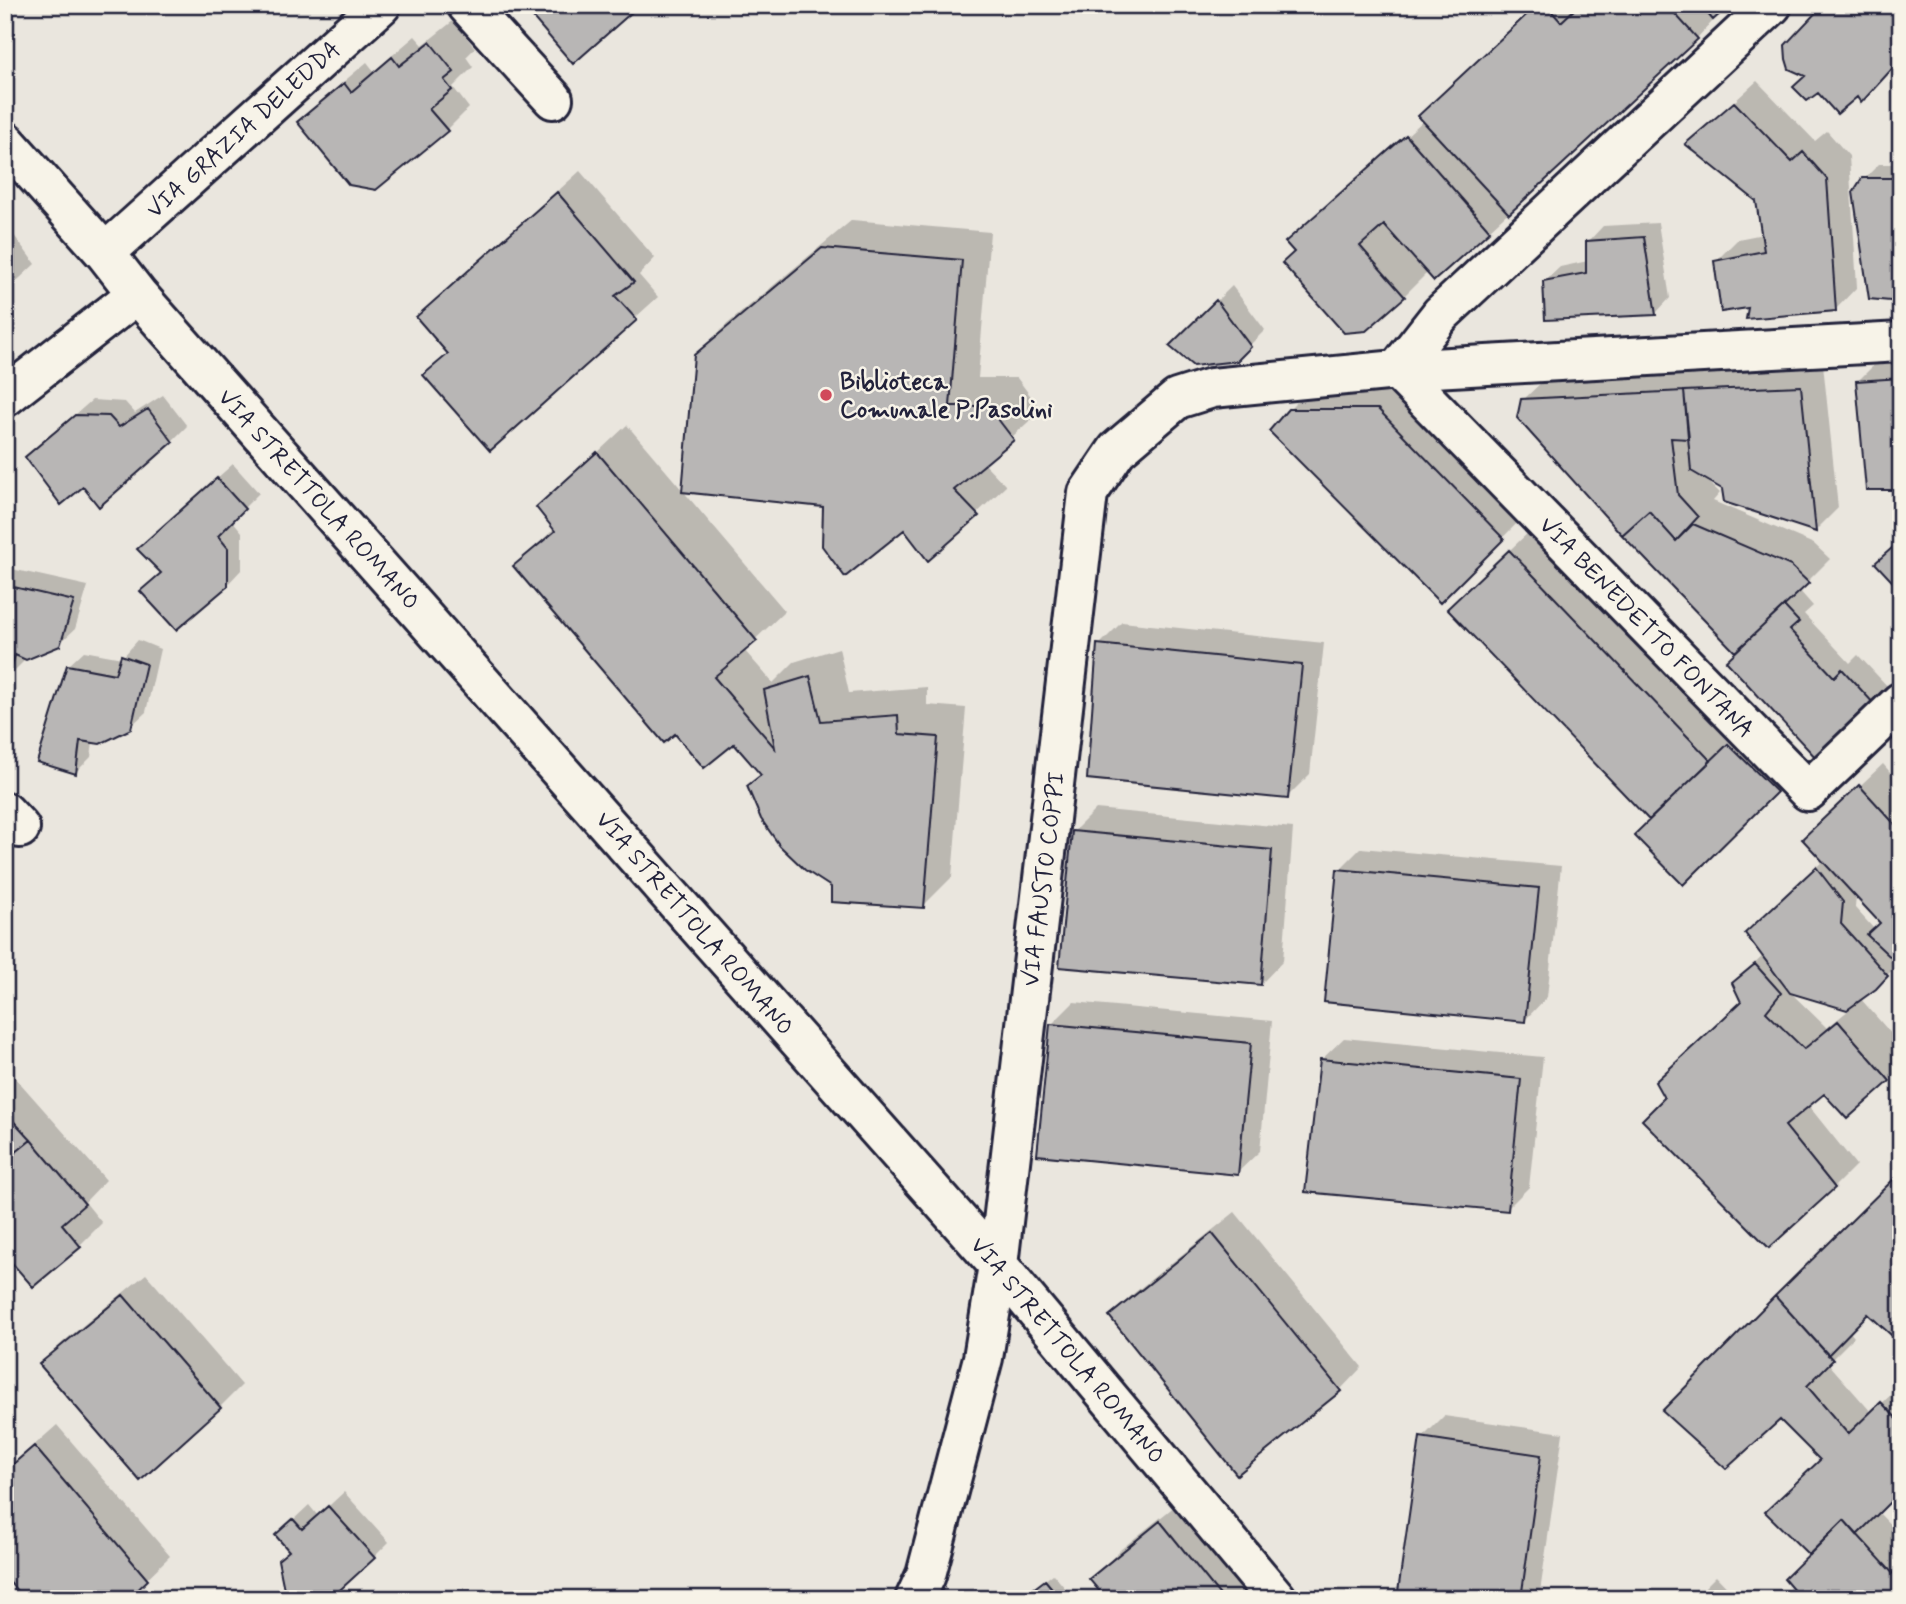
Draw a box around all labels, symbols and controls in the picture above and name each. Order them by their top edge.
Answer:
street label: VIA GRAZIA DELEDDA [140,35,348,226]
place label: Biblioteca Comunale P.Pasolini [840,367,1053,426]
street label: VIA STRETTOLA ROMANO [210,383,426,617]
marker: Biblioteca Comunale P.Pasolini [818,387,834,403]
street label: VIA BENEDETTO FONTANA [1532,510,1760,746]
street label: VIA FAUSTO COPPI [1016,770,1073,988]
street label: VIA STRETTOLA ROMANO [588,805,800,1043]
street label: VIA STRETTOLA ROMANO [963,1231,1171,1471]

